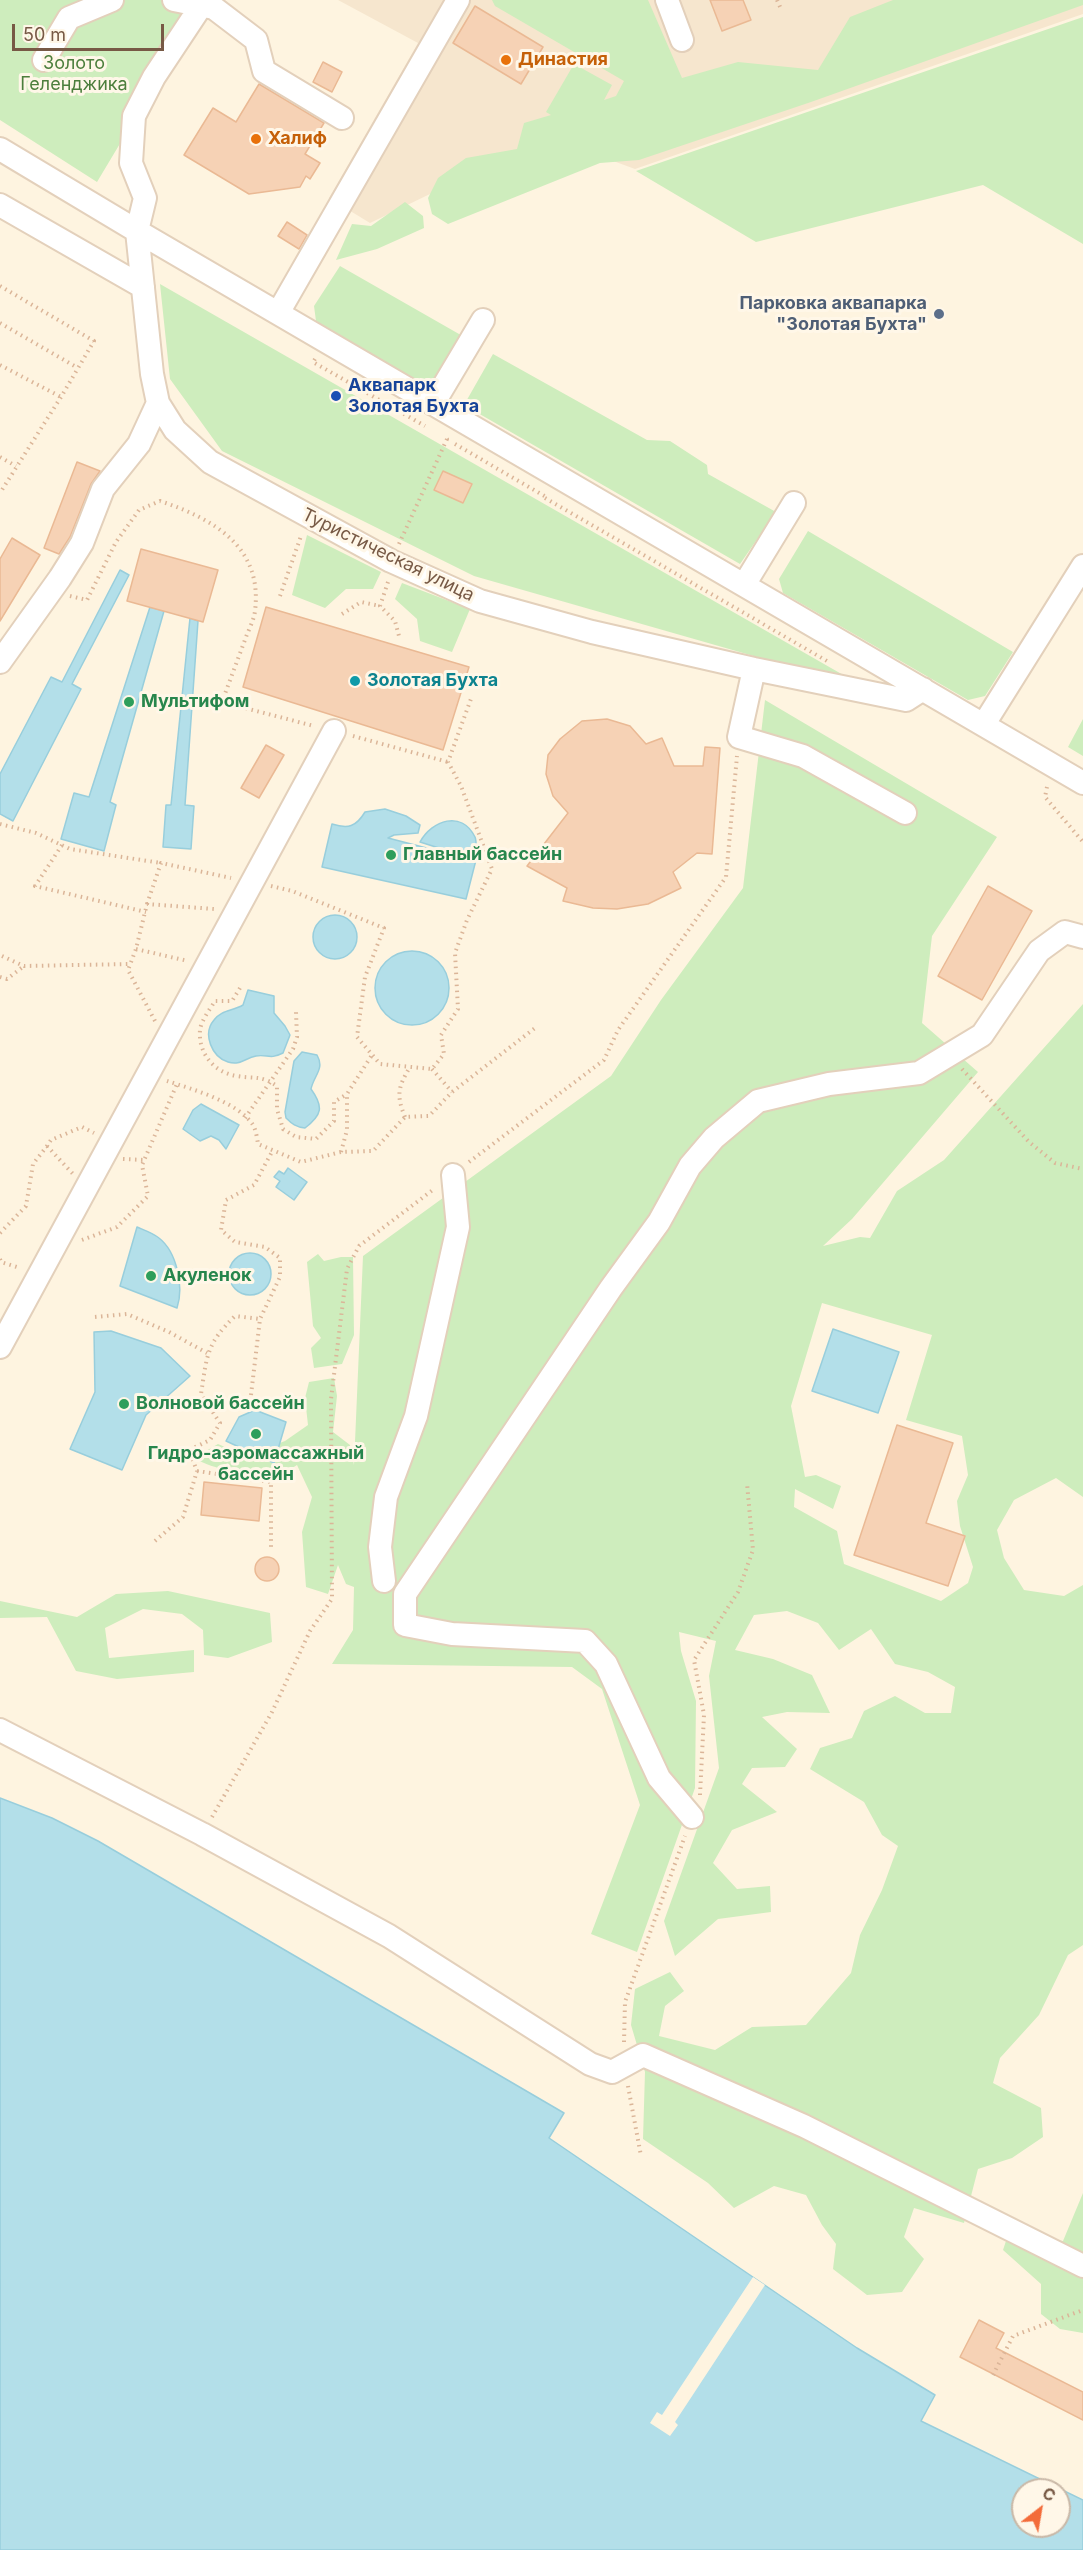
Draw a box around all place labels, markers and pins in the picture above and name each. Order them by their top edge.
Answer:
place label: Династия [518,49,608,71]
marker: Династия [499,53,513,67]
place label: Халиф [268,128,327,150]
marker: Халиф [249,132,263,146]
place label: Парковка аквапарка "Золотая Бухта" [739,293,927,336]
marker: Парковка аквапарка "Золотая Бухта" [932,307,946,321]
place label: Аквапарк Золотая Бухта [348,375,479,418]
marker: Аквапарк Золотая Бухта [329,389,343,403]
place label: Золотая Бухта [367,670,498,692]
marker: Золотая Бухта [348,674,362,688]
place label: Мультифом [141,691,249,713]
marker: Мультифом [122,695,136,709]
place label: Главный бассейн [403,844,562,866]
marker: Главный бассейн [384,848,398,862]
place label: Акуленок [163,1265,251,1287]
marker: Акуленок [144,1269,158,1283]
place label: Волновой бассейн [136,1393,305,1415]
marker: Волновой бассейн [117,1397,131,1411]
marker: Гидро-аэромассажный бассейн [249,1427,263,1441]
place label: Гидро-аэромассажный бассейн [148,1443,364,1486]

